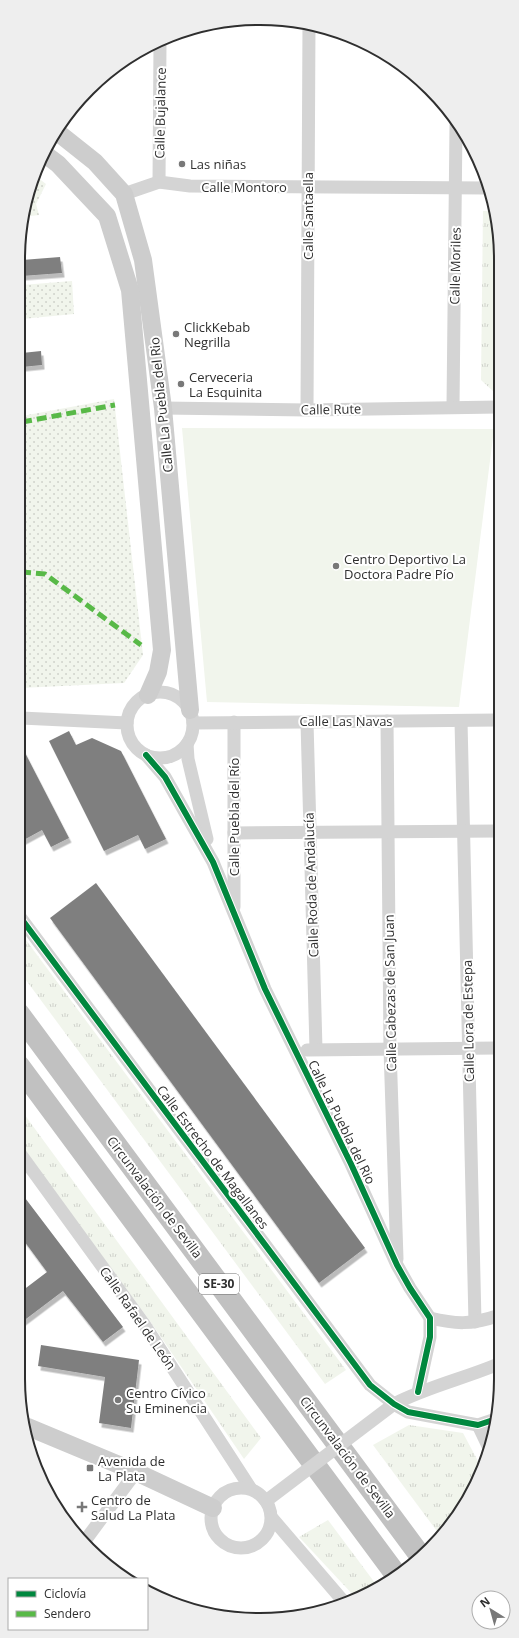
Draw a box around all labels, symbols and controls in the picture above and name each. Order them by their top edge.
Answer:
street label: Calle Bujalance [150,67,170,159]
place label: Las niñas [190,155,246,173]
marker: Las niñas [177,159,187,169]
street label: Calle Santaella [299,172,317,260]
street label: Calle Montoro [201,178,287,196]
street label: Calle Moriles [445,227,465,305]
place label: ClickKebab Negrilla [184,318,250,351]
marker: ClickKebab Negrilla [171,329,181,339]
street label: Calle La Puebla del Rio [145,336,177,474]
place label: Cerveceria La Esquinita [189,368,262,401]
marker: Cerveceria La Esquinita [176,379,186,389]
street label: Calle Rute [301,399,361,419]
place label: Centro Deportivo La Doctora Padre Pío [344,550,466,583]
marker: Centro Deportivo La Doctora Padre Pío [331,561,341,571]
street label: Calle Las Navas [299,712,393,730]
street label: Calle Puebla del Río [225,758,243,876]
street label: Calle Roda de Andalucía [299,812,323,958]
street label: Calle Cabezas de San Juan [380,914,400,1072]
street label: Calle Lora de Estepa [458,960,478,1082]
street label: Calle La Puebla del Rio [304,1057,380,1187]
street label: Calle Estrecho de Magallanes [153,1081,273,1233]
street label: Circunvalación de Sevilla [103,1132,207,1262]
street label: Calle Rafael de León [96,1263,180,1373]
road number: SE-30 [199,1274,239,1294]
place label: Centro Cívico Su Eminencia [126,1384,207,1417]
street label: Circunvalación de Sevilla [296,1392,400,1522]
marker: Centro Cívico Su Eminencia [113,1395,123,1405]
place label: Avenida de La Plata [98,1452,165,1485]
marker: Avenida de La Plata [85,1463,95,1473]
place label: Centro de Salud La Plata [91,1491,176,1524]
marker: Centro de Salud La Plata [76,1501,88,1513]
legend [8,1578,148,1630]
text: Ciclovía [44,1585,86,1602]
north arrow [471,1590,511,1630]
text: N [477,1593,493,1610]
text: Sendero [44,1605,91,1622]

